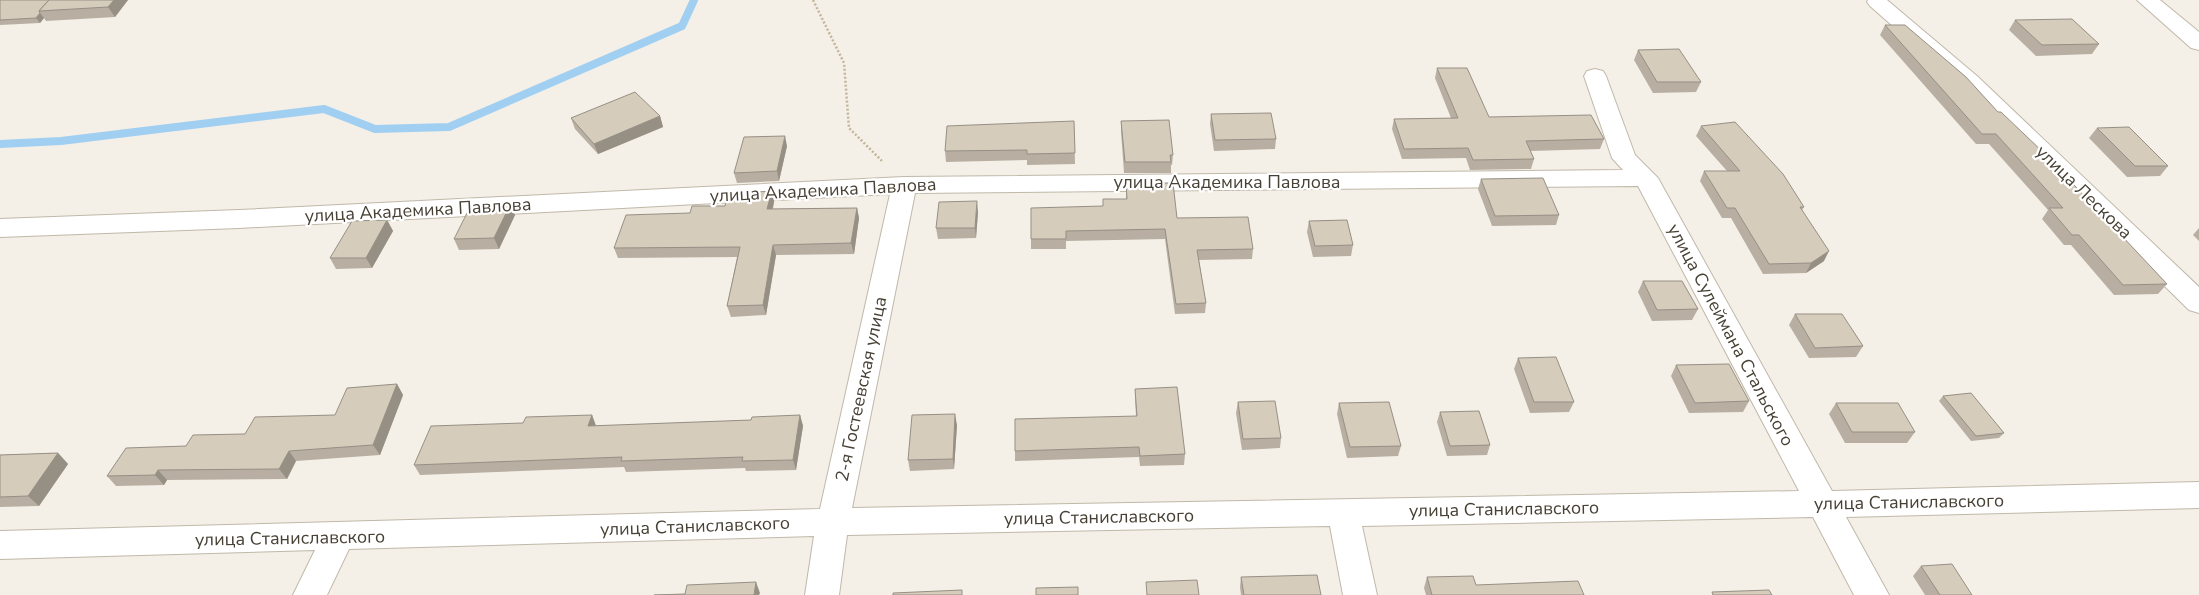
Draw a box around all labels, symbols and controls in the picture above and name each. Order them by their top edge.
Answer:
street label: улица Лескова [2030,140,2138,244]
street label: улица Академика Павлова [1114,170,1340,194]
street label: улица Академика Павлова [709,172,937,208]
street label: улица Академика Павлова [304,192,532,228]
street label: улица Сулеймана Стальского [1662,220,1800,450]
street label: 2-я Гостеевская улица [830,294,892,484]
street label: улица Станиславского [1814,488,2004,516]
street label: улица Станиславского [1409,495,1599,523]
street label: улица Станиславского [1004,503,1194,531]
street label: улица Станиславского [599,511,791,541]
street label: улица Станиславского [195,524,385,552]

